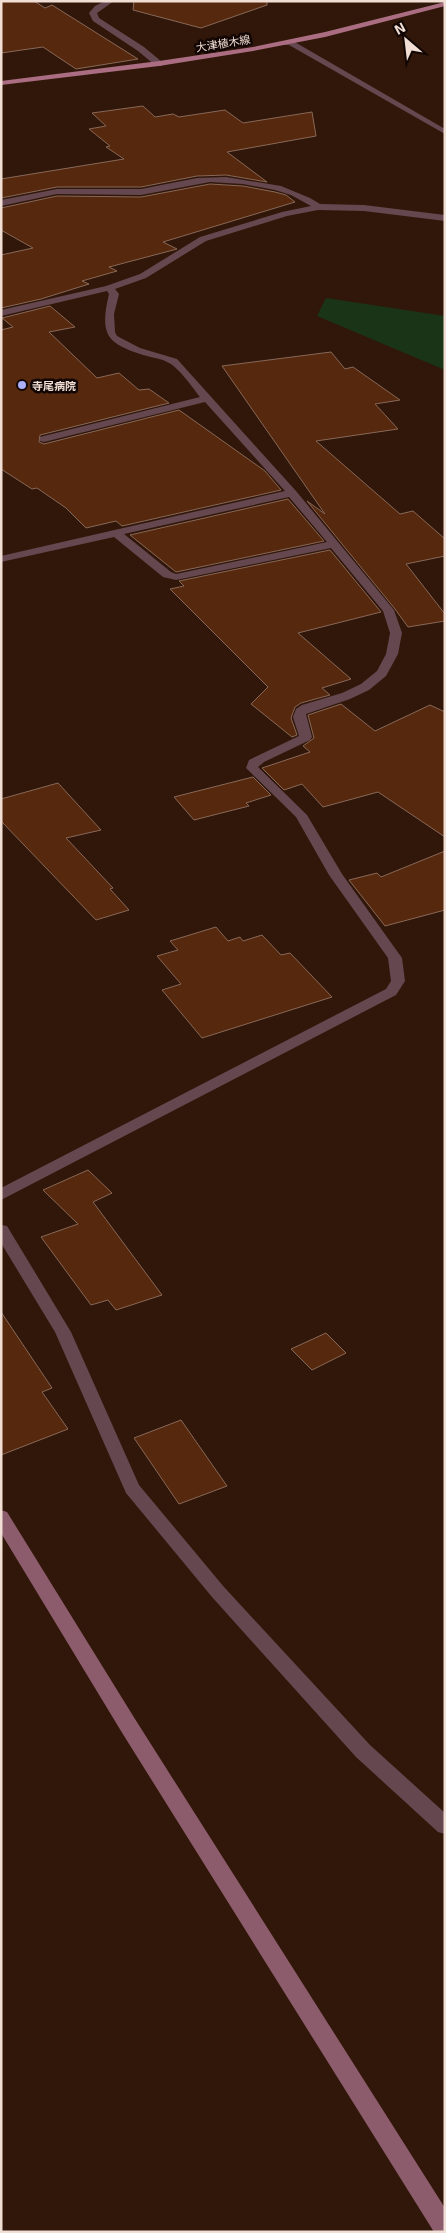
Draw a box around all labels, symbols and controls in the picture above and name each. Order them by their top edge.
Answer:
north arrow [381,15,431,65]
text: N [391,18,408,38]
street label: 大津植木線 [195,32,251,54]
marker: 寺尾病院 [16,379,28,391]
place label: 寺尾病院 [32,379,76,392]

